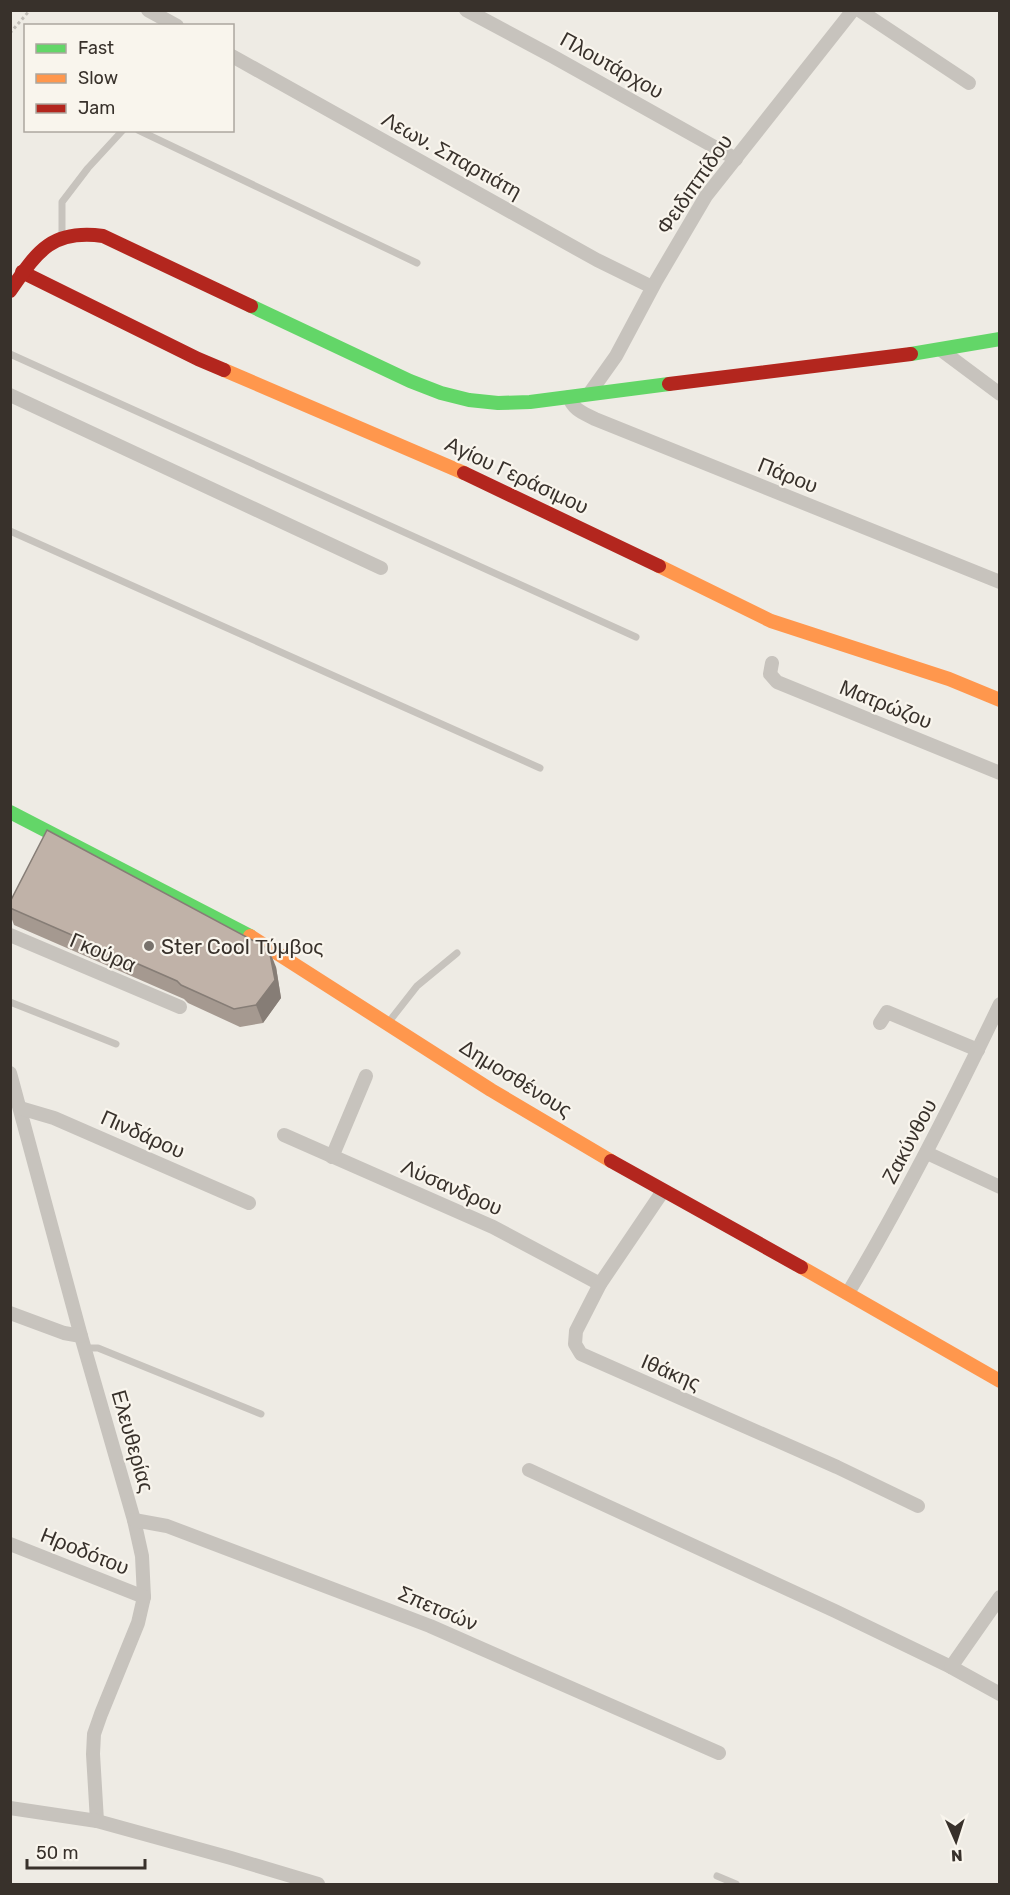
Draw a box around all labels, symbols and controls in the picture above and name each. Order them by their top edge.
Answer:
legend [24,24,234,132]
street label: Πλουτάρχου [556,26,668,104]
text: Fast [78,37,114,59]
text: Slow [78,67,118,89]
text: Jam [78,97,115,119]
street label: Λεων. Σπαρτιάτη [378,106,526,204]
street label: Φειδιππίδου [651,129,737,239]
street label: Αγίου Γεράσιμου [441,431,593,519]
street label: Πάρου [754,452,822,498]
street label: Ματρώζου [836,674,936,734]
street label: Γκούρα [66,927,140,977]
place label: Ster Cool Τύμβος [161,934,324,959]
marker: Ster Cool Τύμβος [142,939,156,953]
street label: Δημοσθένους [455,1034,577,1122]
street label: Ζακύνθου [876,1094,942,1188]
street label: Πινδάρου [97,1104,189,1164]
street label: Λύσανδρου [398,1154,506,1220]
street label: Ιθάκης [638,1348,704,1396]
street label: Ελευθερίας [106,1387,160,1495]
street label: Ηροδότου [37,1522,133,1580]
street label: Σπετσών [395,1580,481,1636]
north arrow [926,1811,986,1871]
scale bar [27,1832,146,1870]
text: 50 m [36,1842,79,1864]
text: N [951,1846,963,1865]

